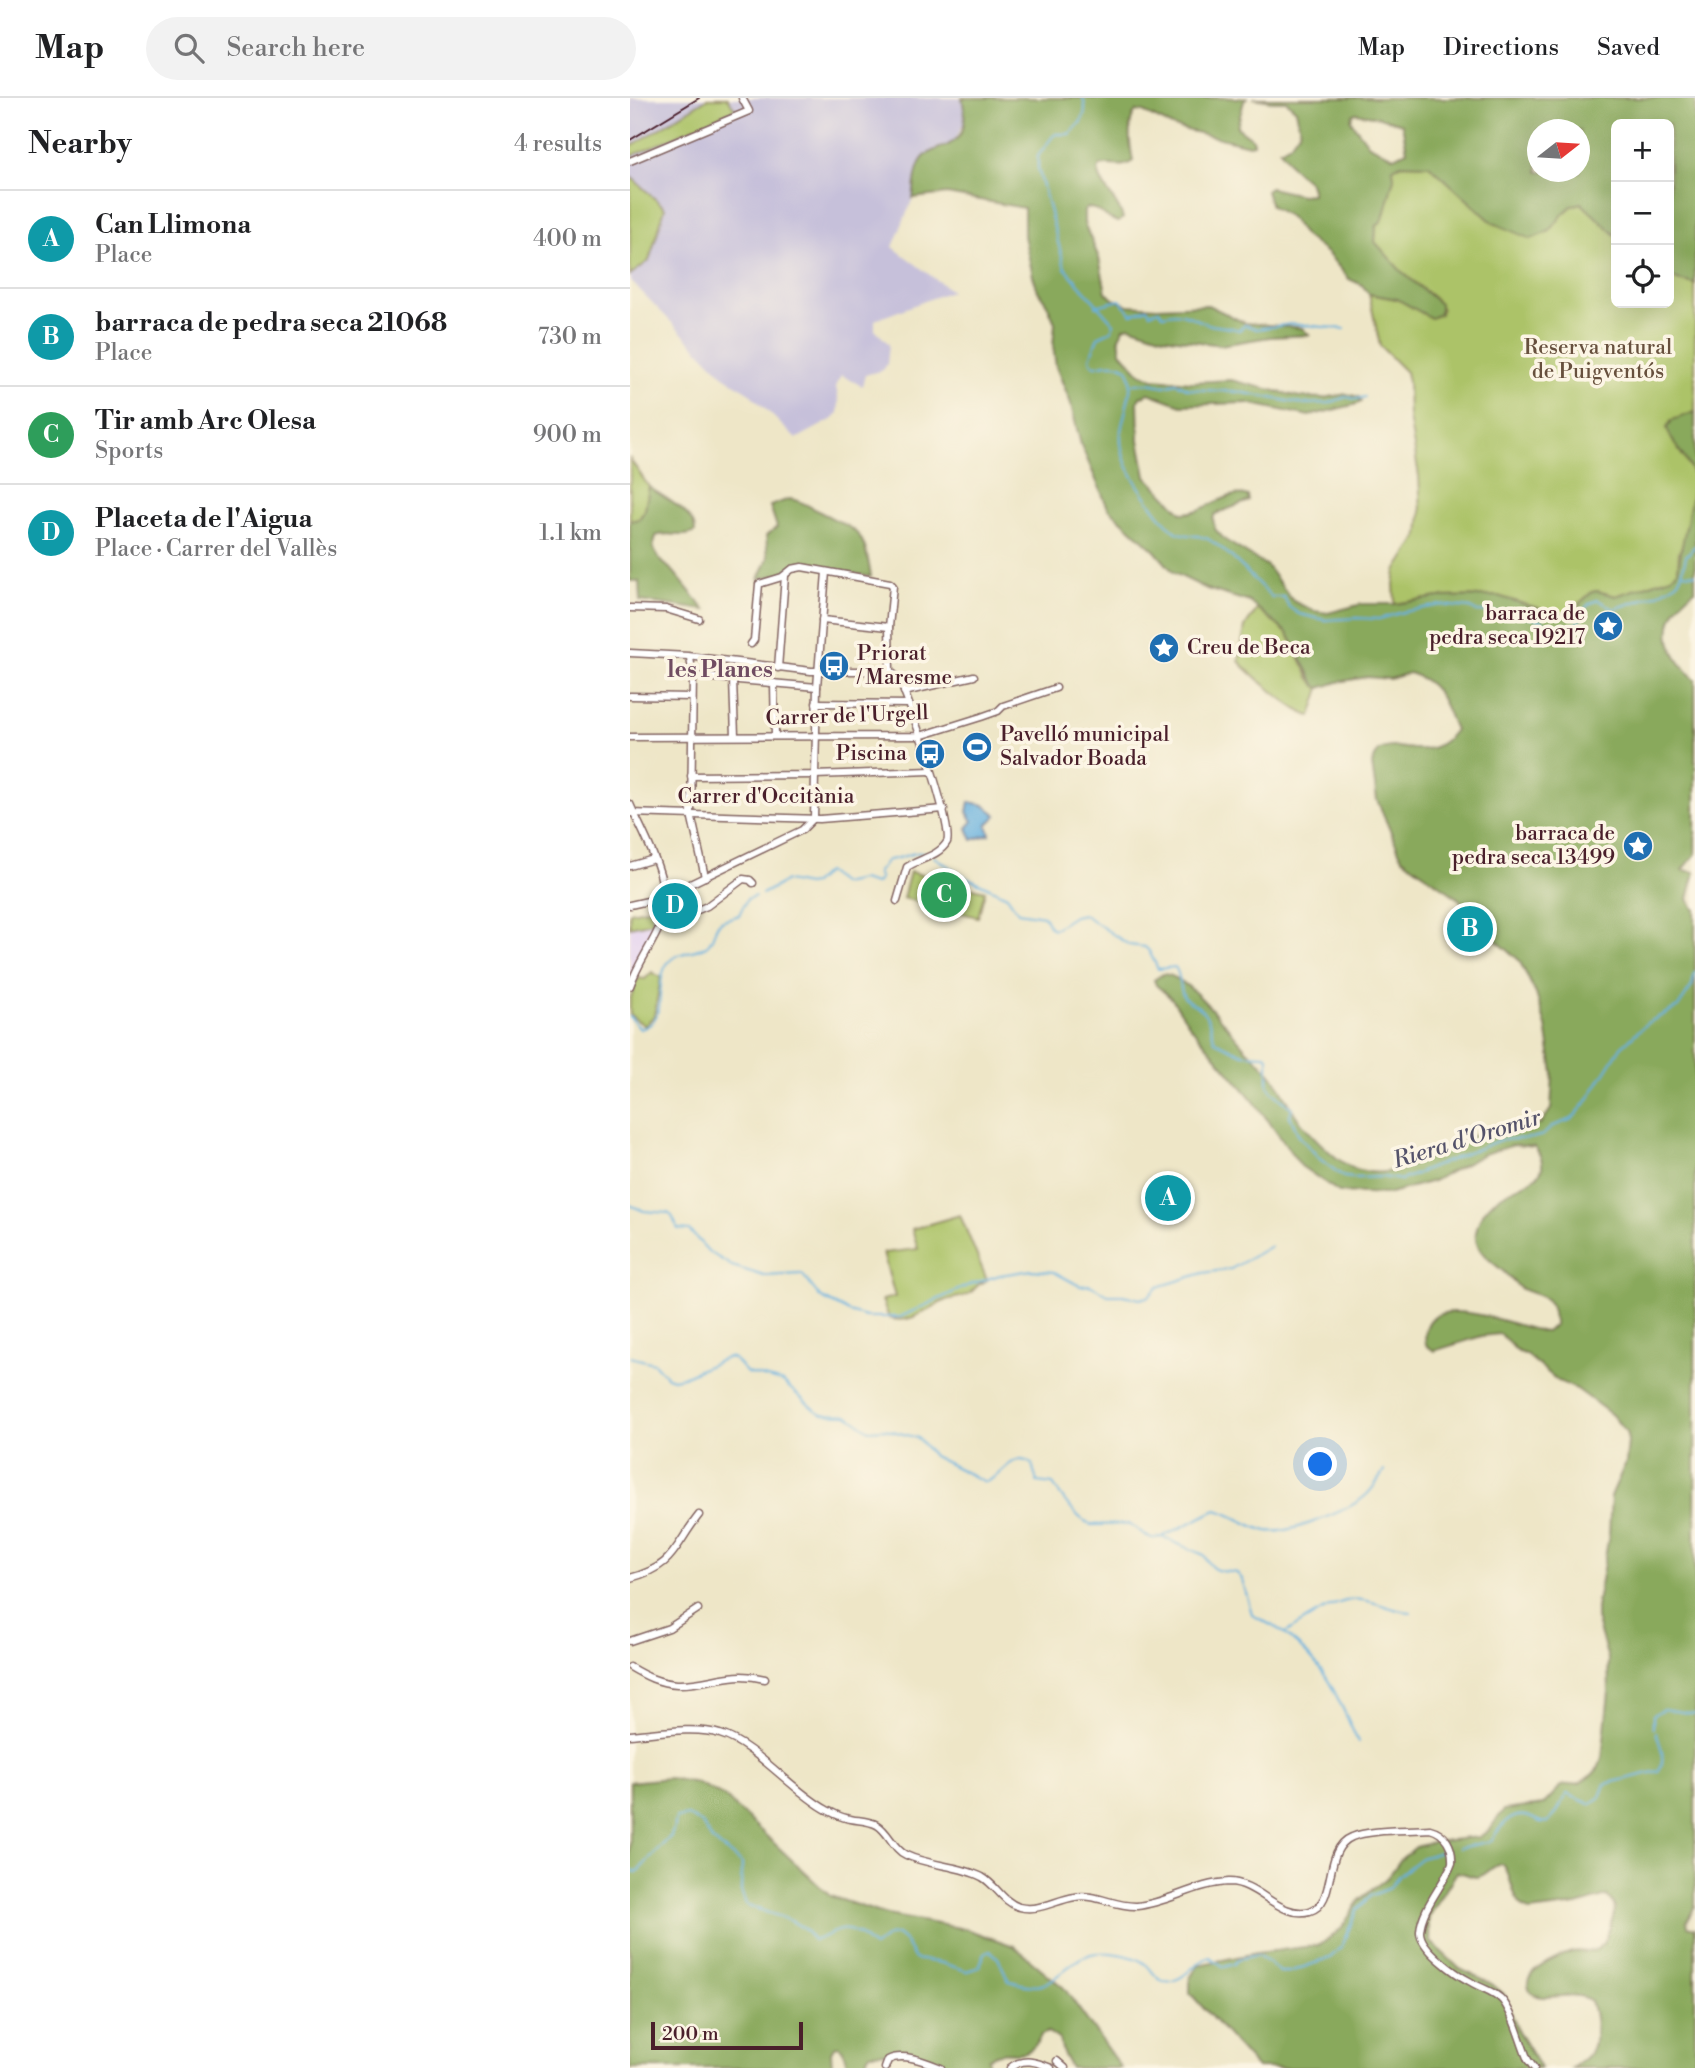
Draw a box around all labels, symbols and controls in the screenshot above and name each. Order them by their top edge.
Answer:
search box [146,17,636,80]
text: Map [35,28,104,69]
icon: search [170,29,208,67]
text: Search here [226,32,365,64]
text: Map [1358,33,1405,63]
text: Directions [1443,33,1559,63]
text: Saved [1597,33,1660,63]
north arrow [1527,119,1590,182]
map controls [1611,119,1674,308]
button: + [1611,119,1674,182]
text: Nearby [28,125,132,163]
text: 4 results [514,130,602,158]
button: − [1611,182,1674,245]
text: Can Llimona [95,209,251,241]
text: A [43,225,59,253]
text: 400 m [533,225,602,253]
text: Place [95,241,152,269]
button: locate [1611,245,1674,308]
text: barraca de pedra seca 21068 [95,307,447,339]
text: B [42,323,60,351]
text: 730 m [538,323,602,351]
park label: Reserva natural de Puigventós [1524,335,1672,385]
text: Place [95,339,152,367]
text: Tir amb Arc Olesa [95,405,316,437]
text: C [43,421,59,449]
text: 900 m [533,421,602,449]
text: Sports [95,437,163,465]
text: Placeta de l'Aigua [95,503,312,535]
text: D [42,519,60,547]
text: 1.1 km [539,519,602,547]
text: Place · Carrer del Vallès [95,535,337,563]
place label: barraca de pedra seca 19217 [1429,601,1585,651]
place icon: barraca de pedra seca 19217 [1591,609,1625,643]
place icon: Creu de Beca [1147,631,1181,665]
place label: Creu de Beca [1187,635,1311,661]
place label: Priorat / Maresme [856,641,952,691]
bus stop icon: Priorat / Maresme [817,649,851,683]
district label: les Planes [667,656,773,684]
street label: Carrer de l'Urgell [765,700,929,732]
place label: Pavelló municipal Salvador Boada [1000,722,1169,772]
sports icon: Pavelló municipal Salvador Boada [960,730,994,764]
bus stop icon: Piscina [913,737,947,771]
place label: Piscina [836,741,907,767]
street label: Carrer d'Occitània [678,784,855,810]
place label: barraca de pedra seca 13499 [1452,821,1615,871]
place icon: barraca de pedra seca 13499 [1621,829,1655,863]
pin: C [921,869,967,921]
pin: D [652,880,698,932]
pin: B [1447,903,1493,955]
water label: Riera d'Oromir [1389,1103,1546,1175]
pin: A [1145,1172,1191,1224]
your location [1303,1447,1337,1481]
scale bar [651,2019,803,2051]
text: 200 m [662,2022,719,2046]

